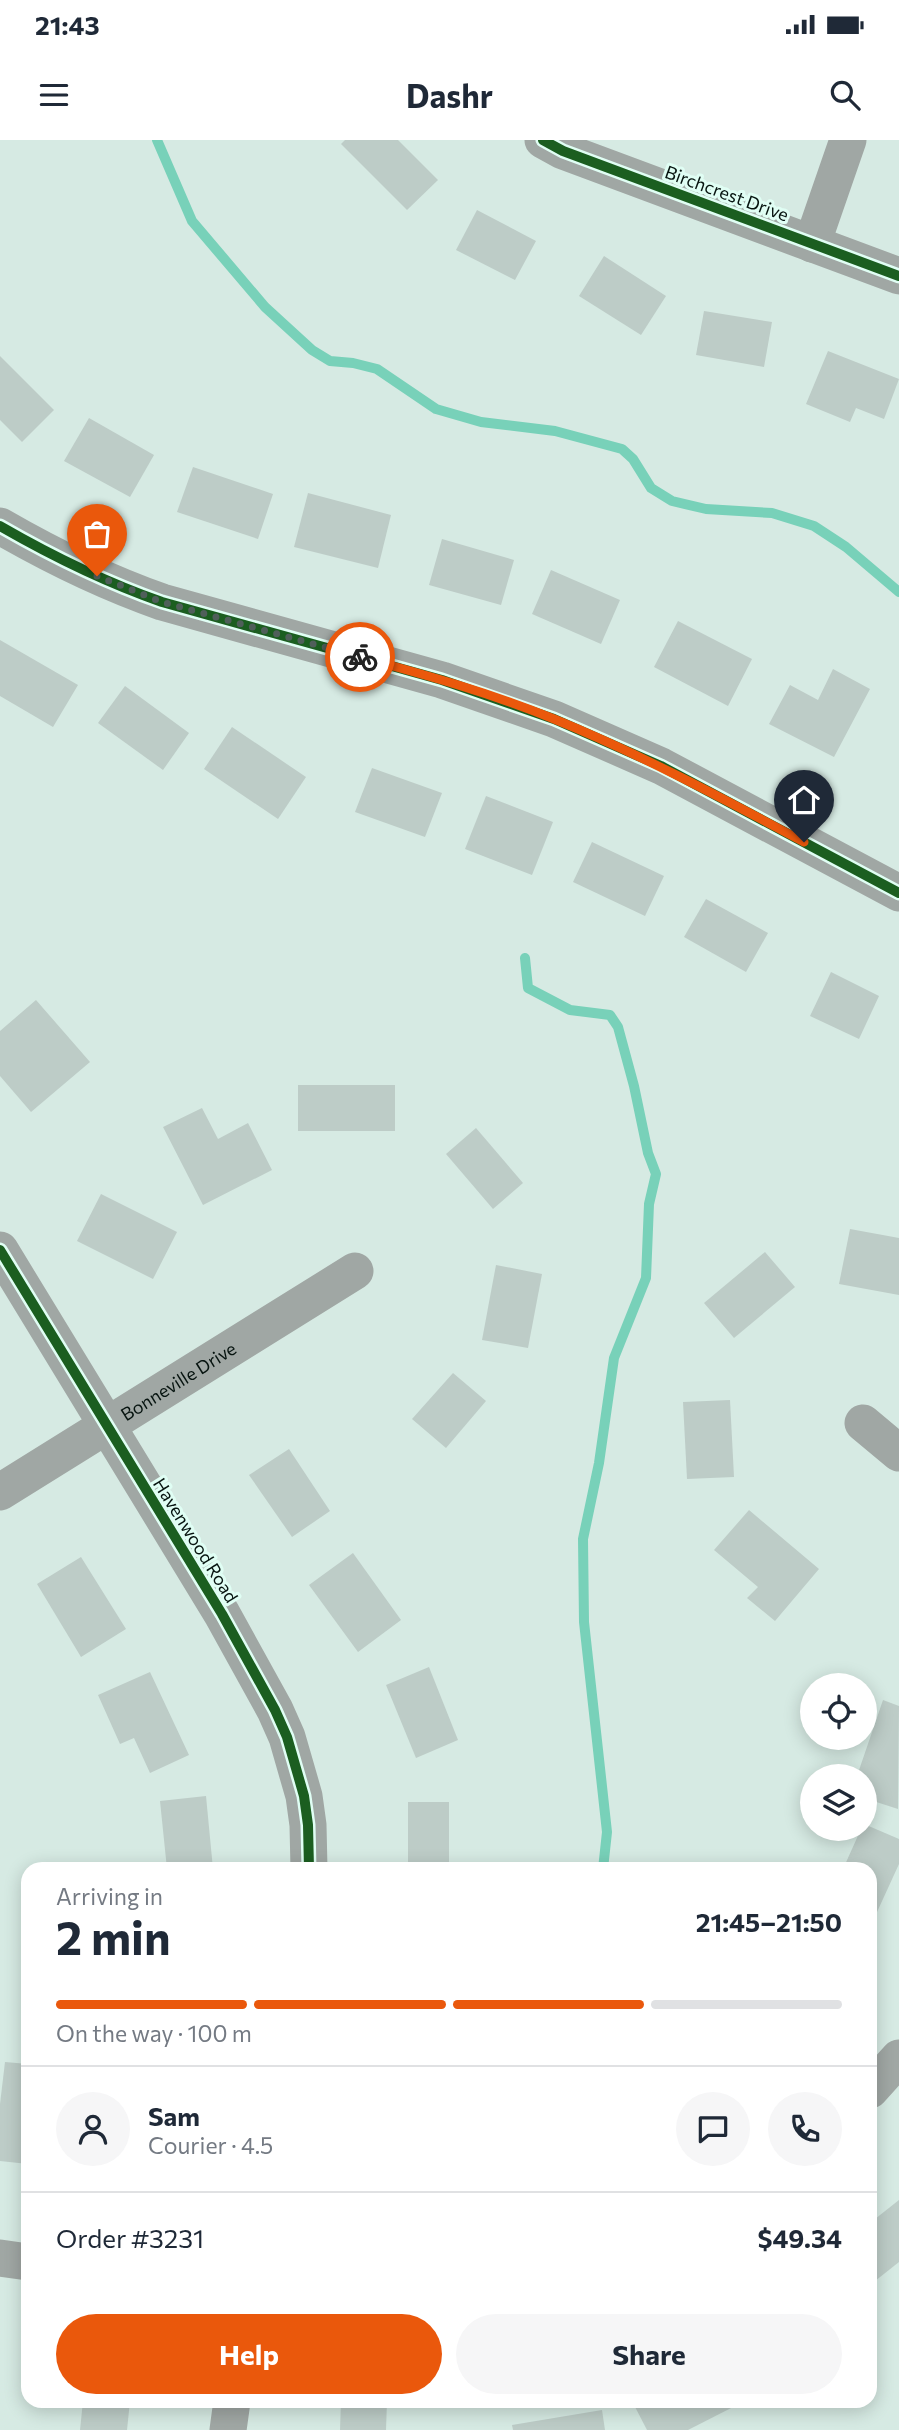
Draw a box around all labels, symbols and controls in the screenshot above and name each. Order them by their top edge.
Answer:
text: 21:43 [35,9,100,40]
text: Dashr [406,75,493,115]
icon: menu [35,76,73,114]
icon: search [826,76,864,114]
street label: Birchcrest Drive [662,160,792,226]
pin [67,504,127,576]
icon: bag [78,515,116,553]
courier [325,622,395,692]
icon: bike [341,638,379,676]
pin [774,770,834,842]
icon: home [785,781,823,819]
street label: Bonneville Drive [116,1337,240,1425]
street label: Havenwood Road [149,1474,243,1606]
map controls [800,1673,877,1841]
button: locate [800,1673,877,1750]
button: layers [800,1764,877,1841]
text: Arriving in [56,1882,163,1910]
text: 21:45–21:50 [696,1906,842,1937]
text: 2 min [56,1908,171,1964]
text: On the way · 100 m [56,2019,252,2047]
button: person [56,2092,130,2166]
button: chat [676,2092,750,2166]
button: phone [768,2092,842,2166]
text: Sam [148,2100,200,2131]
text: Courier · 4.5 [148,2131,273,2159]
text: Order #3231 [56,2222,204,2253]
text: $49.34 [757,2222,842,2253]
button: Help [56,2314,442,2394]
button: Share [456,2314,842,2394]

